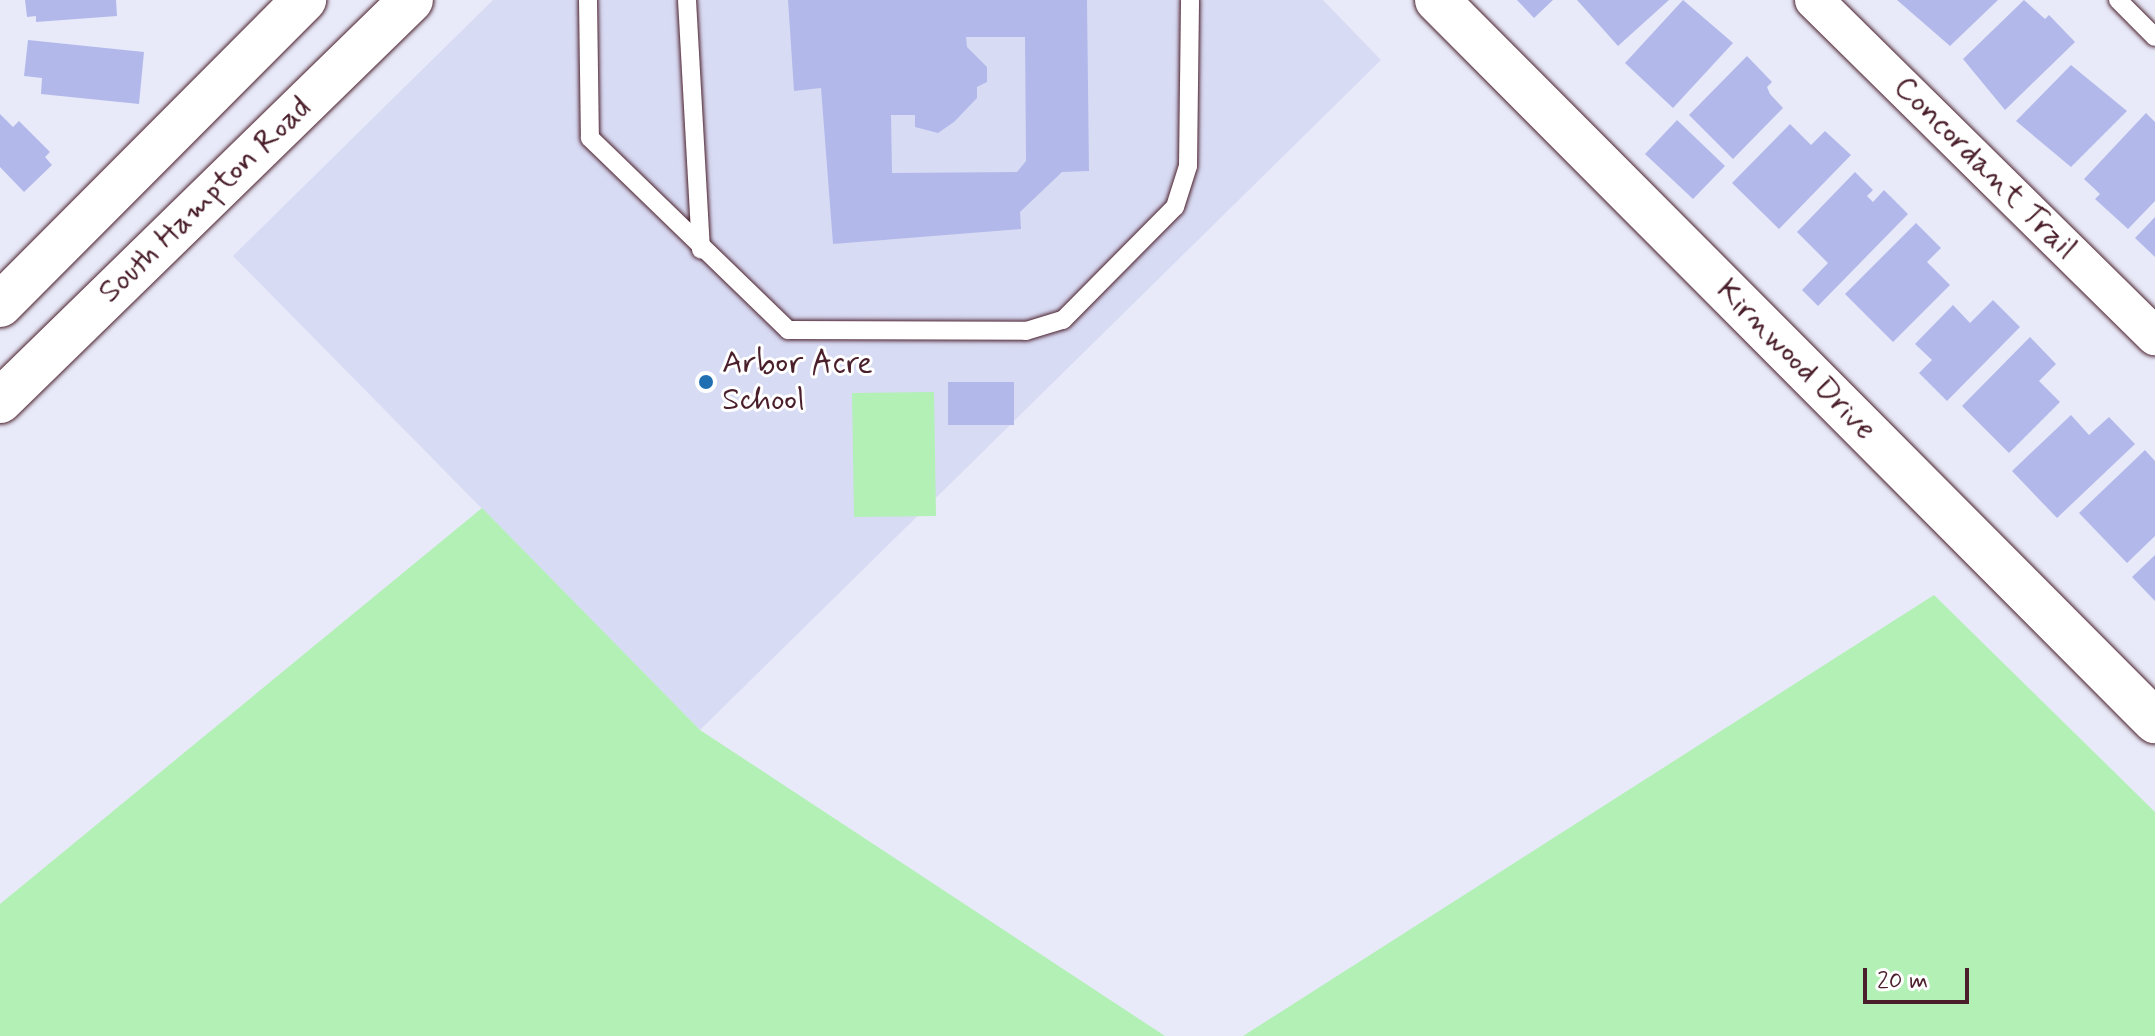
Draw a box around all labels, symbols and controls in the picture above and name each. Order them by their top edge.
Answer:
street label: Concordant Trail [1887,70,2083,266]
street label: South Hampton Road [91,89,319,311]
street label: Kirnwood Drive [1709,273,1883,447]
place label: Arbor Acre School [722,345,874,420]
marker: Arbor Acre School [697,373,715,391]
scale bar [1867,952,1973,1002]
text: 20 m [1877,966,1928,997]

